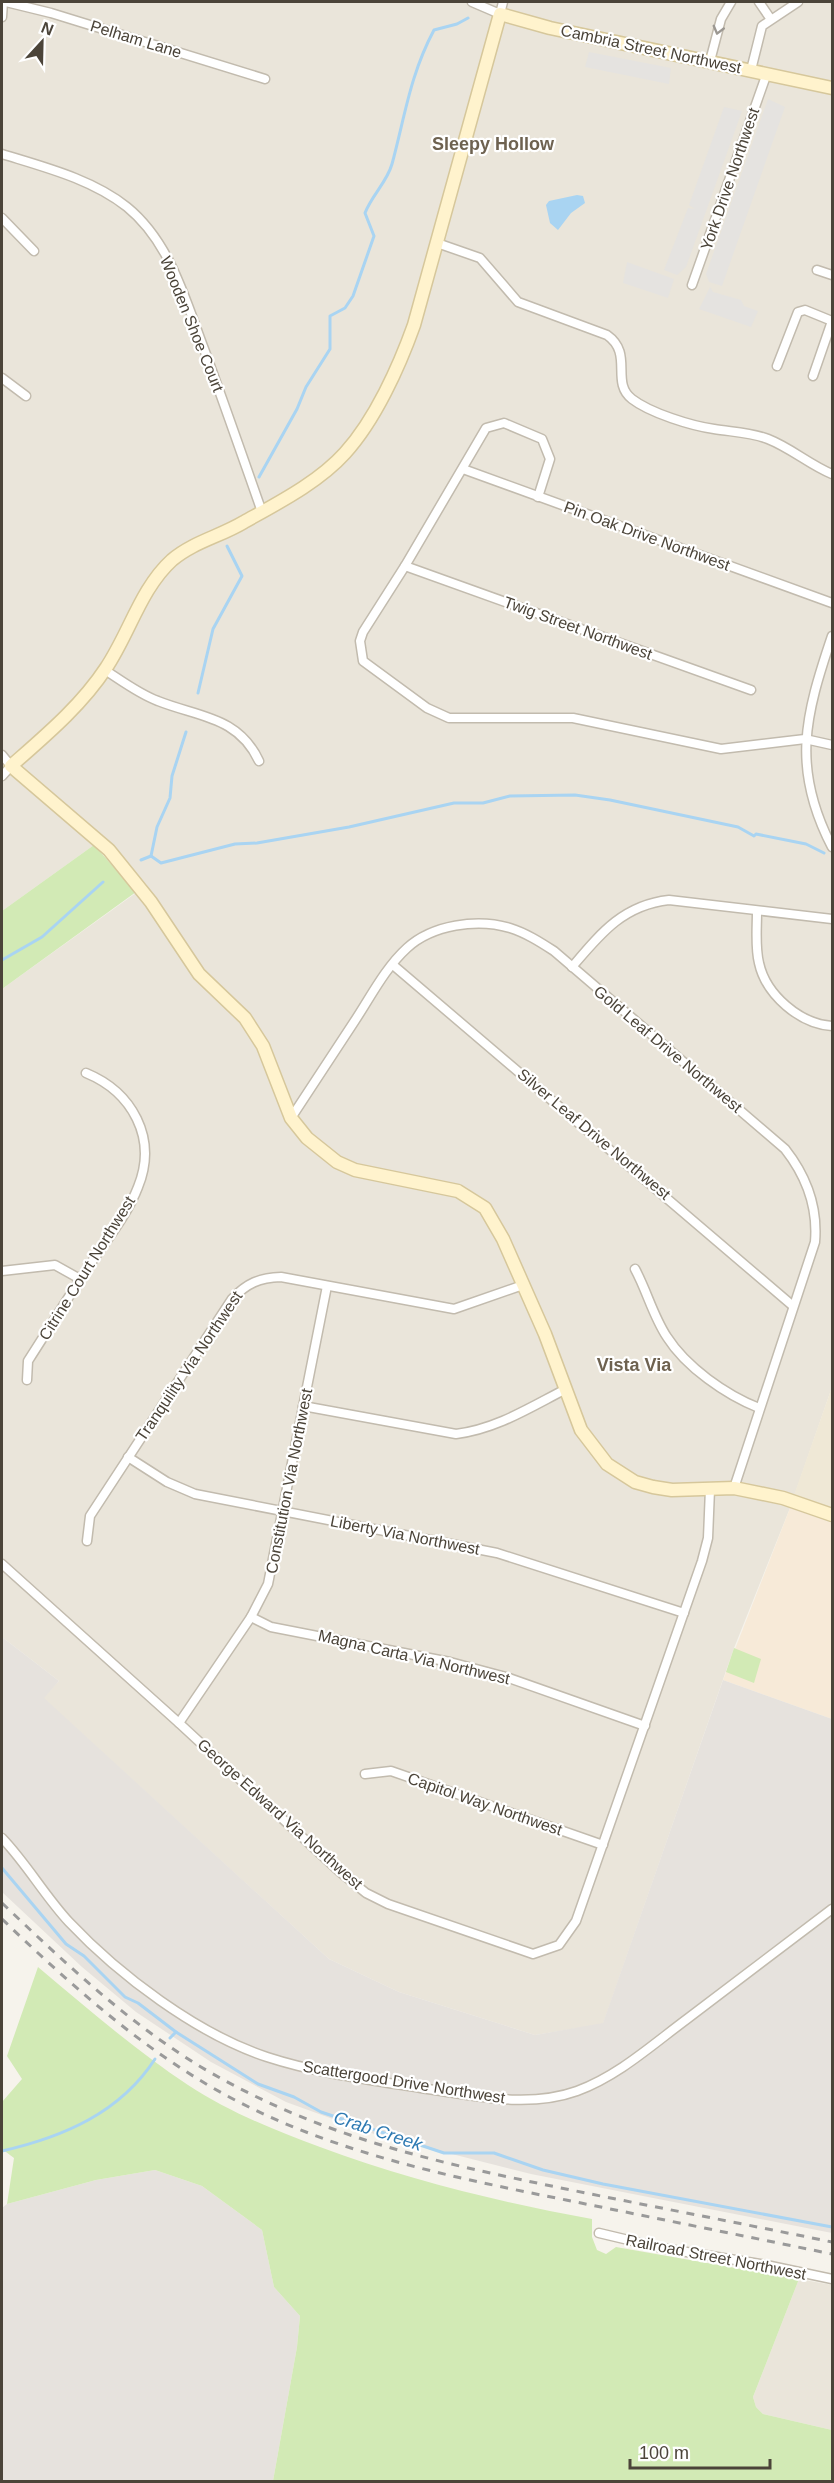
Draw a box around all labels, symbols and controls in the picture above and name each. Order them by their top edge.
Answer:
north arrow [12,12,72,72]
street label: Pelham Lane [88,17,184,61]
text: N [39,19,56,39]
street label: Cambria Street Northwest [559,22,743,77]
one-way arrow [712,25,725,35]
street label: York Drive Northwest [698,105,763,253]
district label: Sleepy Hollow [432,134,555,154]
street label: Wooden Shoe Court [157,254,227,395]
street label: Pin Oak Drive Northwest [562,498,733,574]
street label: Twig Street Northwest [502,593,655,663]
street label: Gold Leaf Drive Northwest [591,982,746,1116]
street label: Silver Leaf Drive Northwest [514,1065,674,1203]
street label: Citrine Court Northwest [36,1193,139,1343]
street label: Tranquility Via Northwest [132,1287,246,1444]
district label: Vista Via [597,1355,672,1375]
street label: Constitution Via Northwest [263,1386,315,1575]
street label: Liberty Via Northwest [329,1512,482,1558]
street label: Magna Carta Via Northwest [316,1627,512,1687]
street label: George Edward Via Northwest [194,1735,366,1893]
street label: Capitol Way Northwest [406,1770,565,1839]
street label: Scattergood Drive Northwest [302,2058,507,2106]
water label: Crab Creek [331,2107,426,2155]
street label: Railroad Street Northwest [624,2231,808,2283]
scale bar [630,2432,770,2470]
text: 100 m [639,2443,689,2463]

